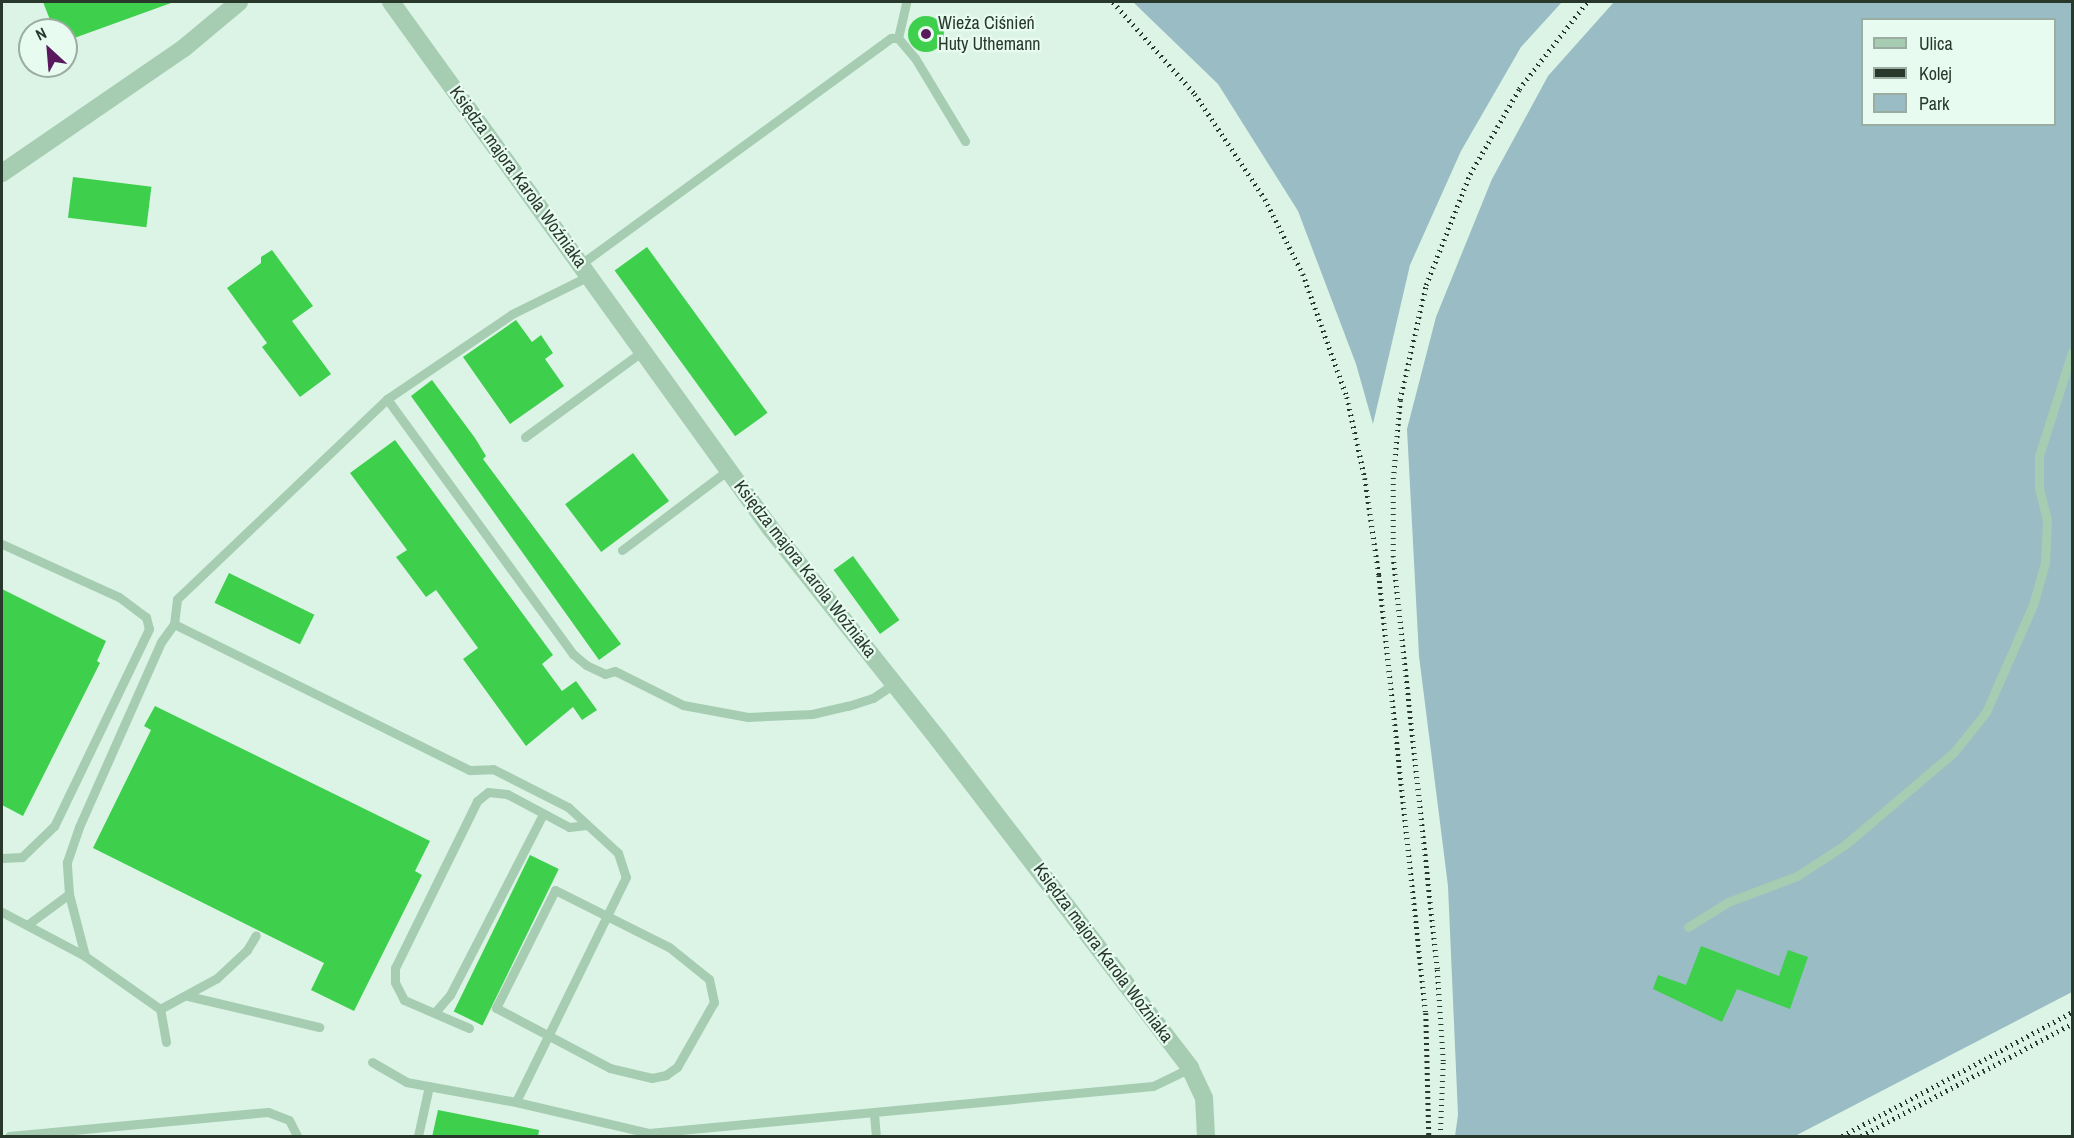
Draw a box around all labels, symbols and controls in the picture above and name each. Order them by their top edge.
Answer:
place label: Wieża Ciśnień Huty Uthemann [938,13,1041,56]
north arrow [18,18,78,78]
legend [1861,18,2056,126]
text: N [32,22,50,46]
marker: Wieża Ciśnień Huty Uthemann [919,27,933,41]
text: Ulica [1919,31,1953,56]
text: Kolej [1919,61,1952,86]
street label: Księdza majora Karola Woźniaka [445,82,591,272]
text: Park [1919,91,1949,116]
street label: Księdza majora Karola Woźniaka [729,476,881,662]
street label: Księdza majora Karola Woźniaka [1029,859,1177,1047]

